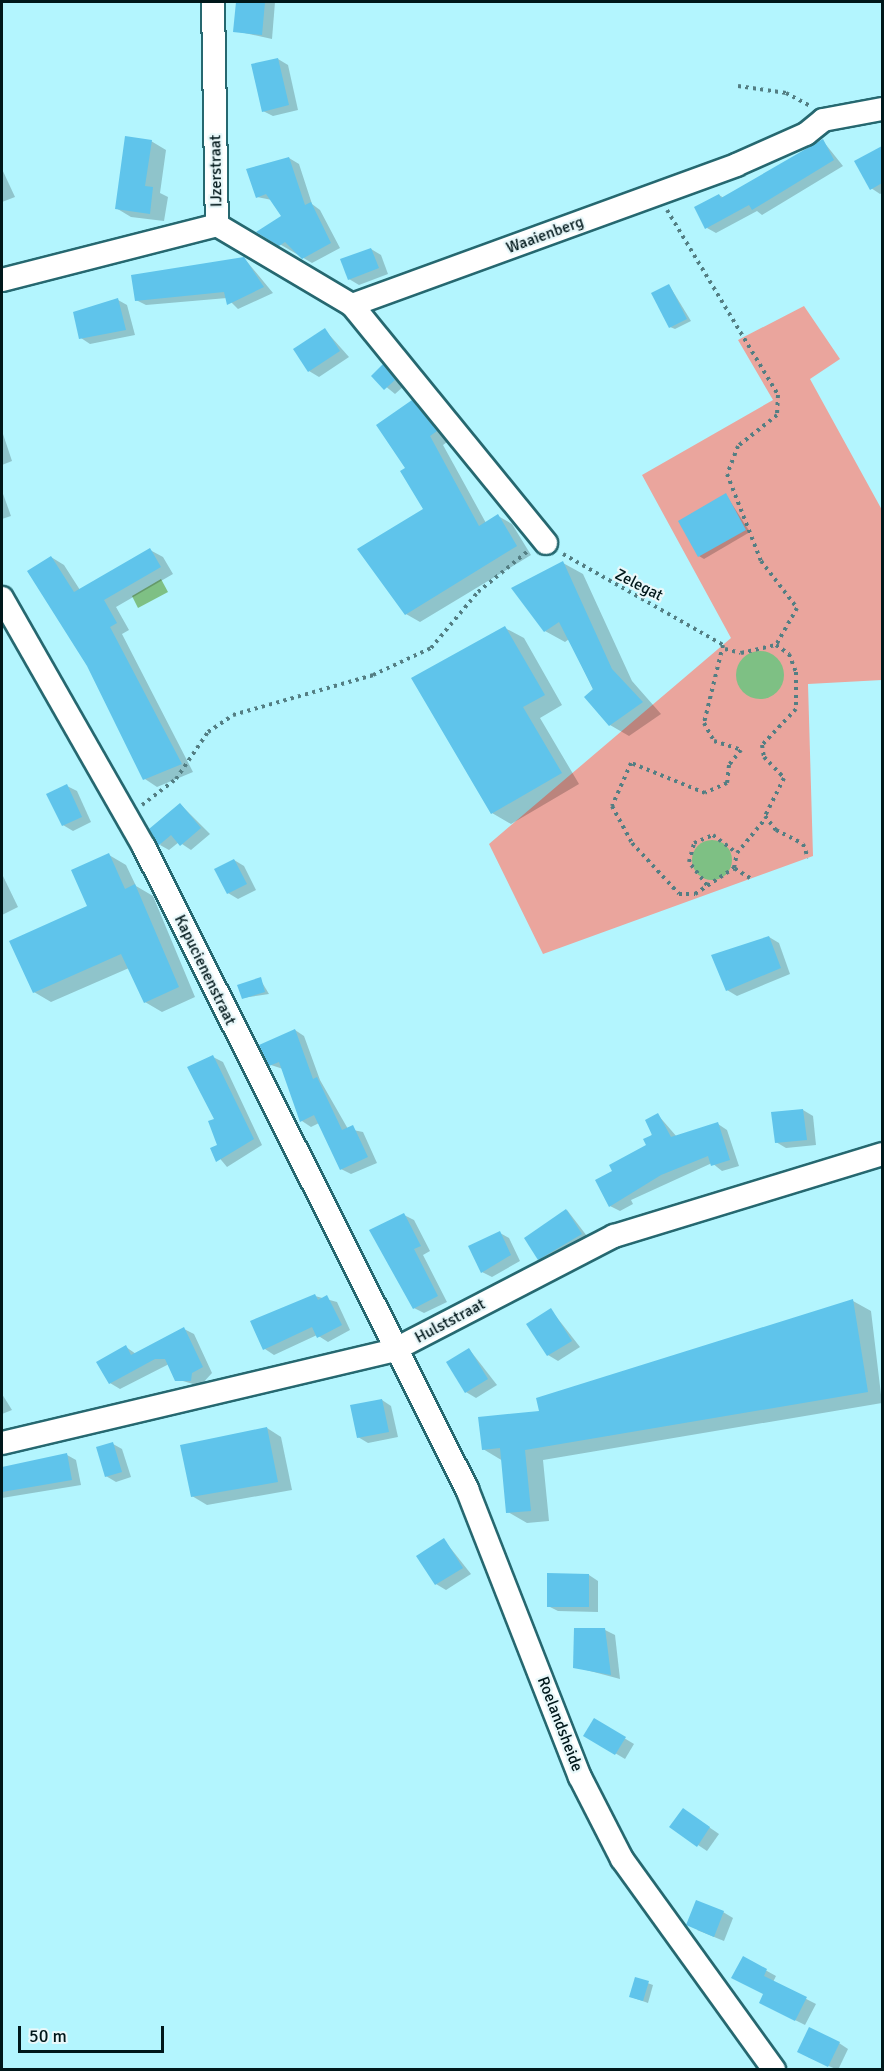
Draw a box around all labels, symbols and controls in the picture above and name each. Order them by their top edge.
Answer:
street label: IJzerstraat [206,135,226,207]
street label: Waaienberg [504,212,586,258]
street label: Zelegat [612,565,666,605]
street label: Kapucienenstraat [170,912,240,1028]
street label: Hulststraat [412,1294,488,1348]
street label: Roelandsheide [533,1674,587,1774]
scale bar [21,2014,166,2052]
text: 50 m [29,2025,67,2047]

